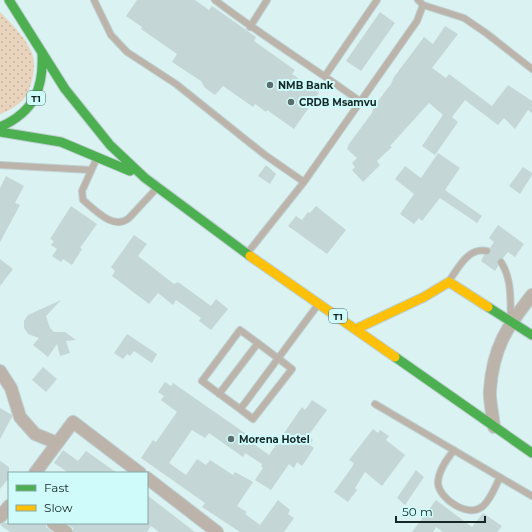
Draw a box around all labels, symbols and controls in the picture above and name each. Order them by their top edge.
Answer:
place label: NMB Bank [278,79,334,92]
marker: NMB Bank [265,80,275,90]
road number: T1 [27,91,45,105]
place label: CRDB Msamvu [299,96,377,109]
marker: CRDB Msamvu [286,97,296,107]
road number: T1 [329,309,347,323]
place label: Morena Hotel [239,433,310,446]
marker: Morena Hotel [226,434,236,444]
legend [8,472,148,524]
text: Fast [44,480,69,495]
scale bar [396,498,485,524]
text: Slow [44,500,73,515]
text: 50 m [402,504,433,519]

